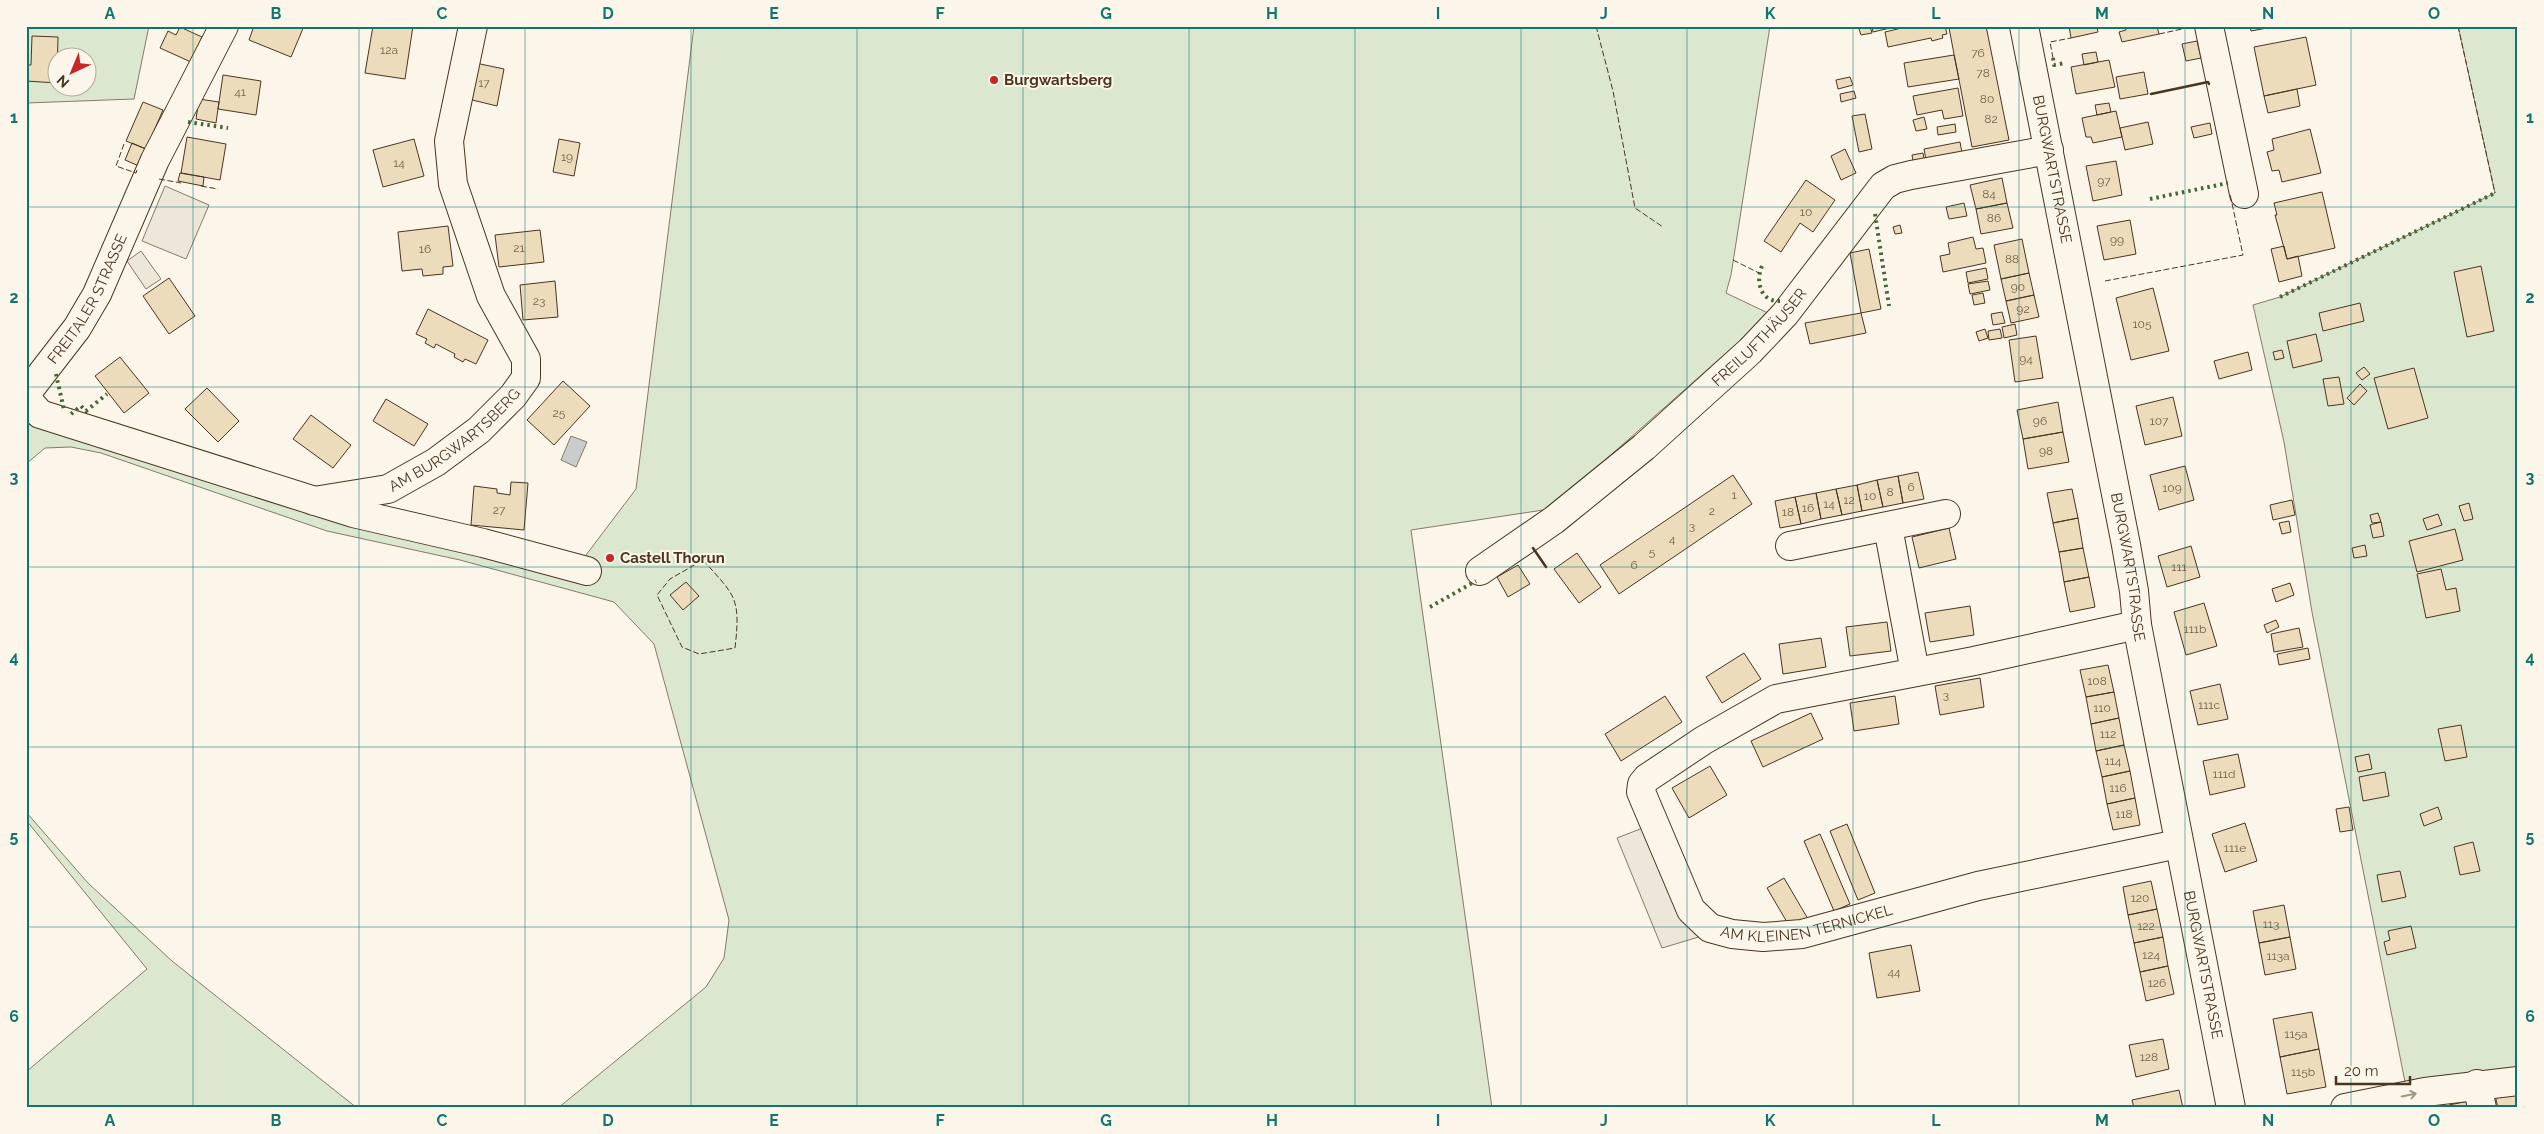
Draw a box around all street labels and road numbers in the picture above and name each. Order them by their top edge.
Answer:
street label: BURGWARTSTRASSE [2029,94,2076,245]
street label: FREITALER STRASSE [44,231,131,367]
street label: FREILUFTHÄUSER [1708,285,1810,390]
street label: AM BURGWARTSBERG [386,385,524,496]
street label: BURGWARTSTRASSE [2107,491,2149,643]
street label: BURGWARTSTRASSE [2180,889,2226,1041]
street label: AM KLEINEN TERNICKEL [1718,901,1895,946]

